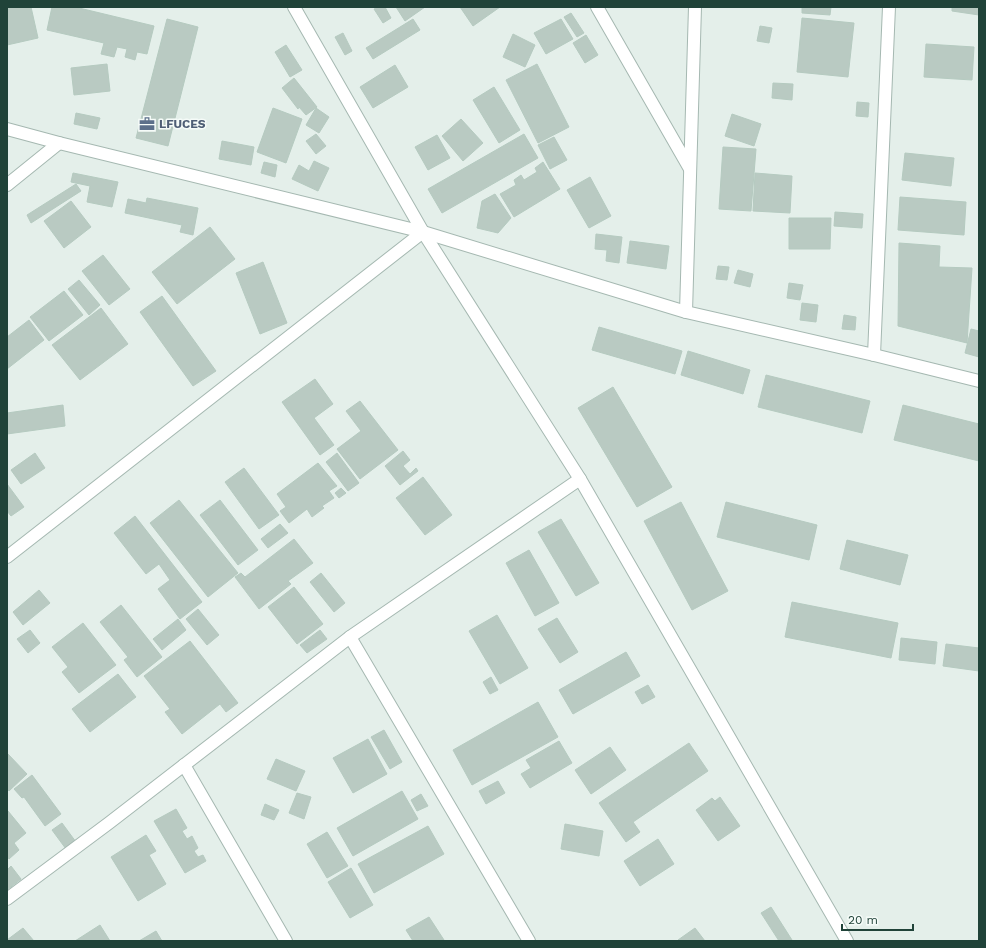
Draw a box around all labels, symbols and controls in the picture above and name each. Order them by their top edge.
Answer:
office icon: LFUCES [138,115,156,133]
place label: LFUCES [159,117,206,131]
scale bar [842,906,913,932]
text: 20 m [848,913,878,927]

